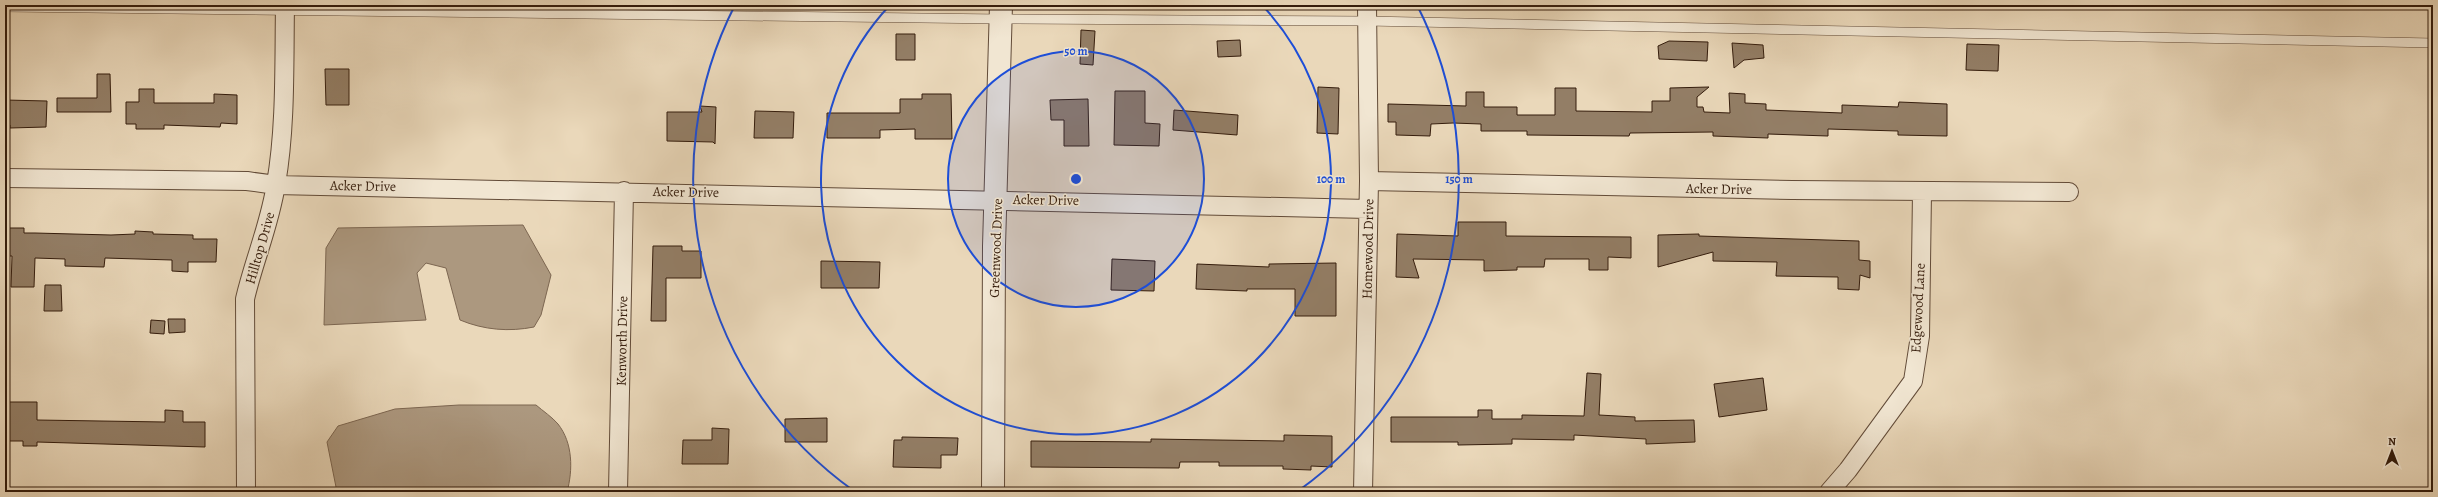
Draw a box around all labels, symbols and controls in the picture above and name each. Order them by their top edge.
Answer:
text: 50 m [1064,43,1088,59]
text: 100 m [1317,171,1345,187]
text: 150 m [1445,171,1473,187]
centre of rings [1069,172,1083,186]
street label: Acker Drive [329,176,396,196]
street label: Acker Drive [1685,179,1752,199]
street label: Acker Drive [652,182,719,202]
street label: Acker Drive [1012,190,1079,210]
street label: Greenwood Drive [985,198,1007,298]
street label: Homewood Drive [1358,199,1378,299]
street label: Hilltop Drive [241,210,279,286]
street label: Edgewood Lane [1906,262,1930,354]
street label: Kenworth Drive [612,296,632,386]
north arrow [2372,431,2412,471]
text: N [2388,434,2396,449]

